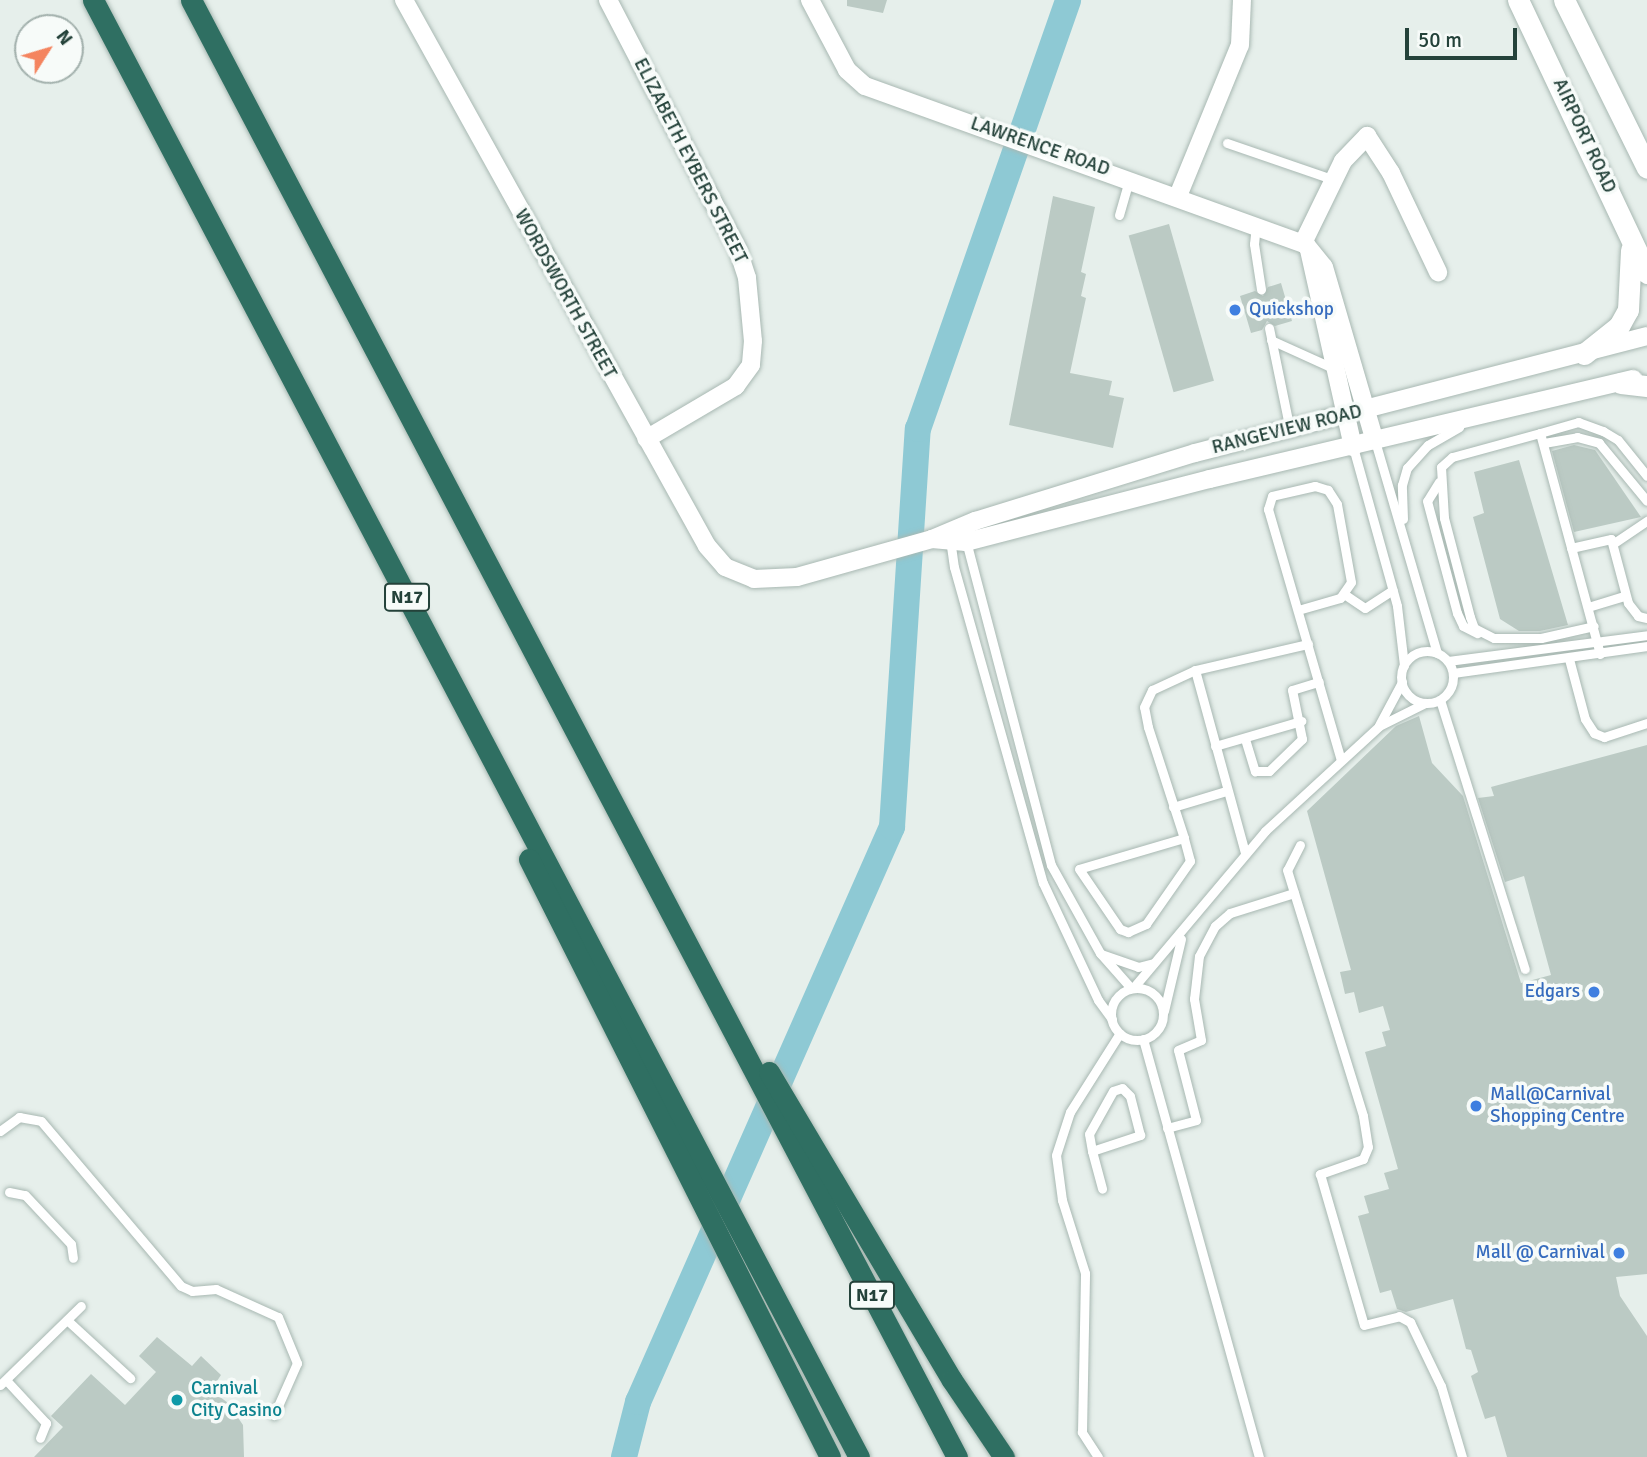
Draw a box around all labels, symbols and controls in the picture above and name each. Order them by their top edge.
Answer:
north arrow [14,14,84,84]
scale bar [1409,14,1521,58]
text: N [51,25,78,50]
text: 50 m [1418,27,1462,53]
street label: ELIZABETH EYBERS STREET [628,55,752,267]
street label: AIRPORT ROAD [1547,75,1621,197]
street label: LAWRENCE ROAD [967,112,1113,182]
street label: WORDSWORTH STREET [509,205,621,383]
place label: Quickshop [1249,299,1334,321]
marker: Quickshop [1227,302,1243,318]
street label: RANGEVIEW ROAD [1210,400,1364,460]
road number: N17 [382,582,432,612]
place label: Edgars [1524,981,1580,1003]
marker: Edgars [1586,984,1602,1000]
place label: Mall@Carnival Shopping Centre [1490,1084,1625,1128]
marker: Mall@Carnival Shopping Centre [1468,1098,1484,1114]
place label: Mall @ Carnival [1476,1242,1605,1264]
marker: Mall @ Carnival [1611,1245,1627,1261]
road number: N17 [848,1280,896,1310]
place label: Carnival City Casino [191,1378,282,1422]
marker: Carnival City Casino [169,1392,185,1408]

